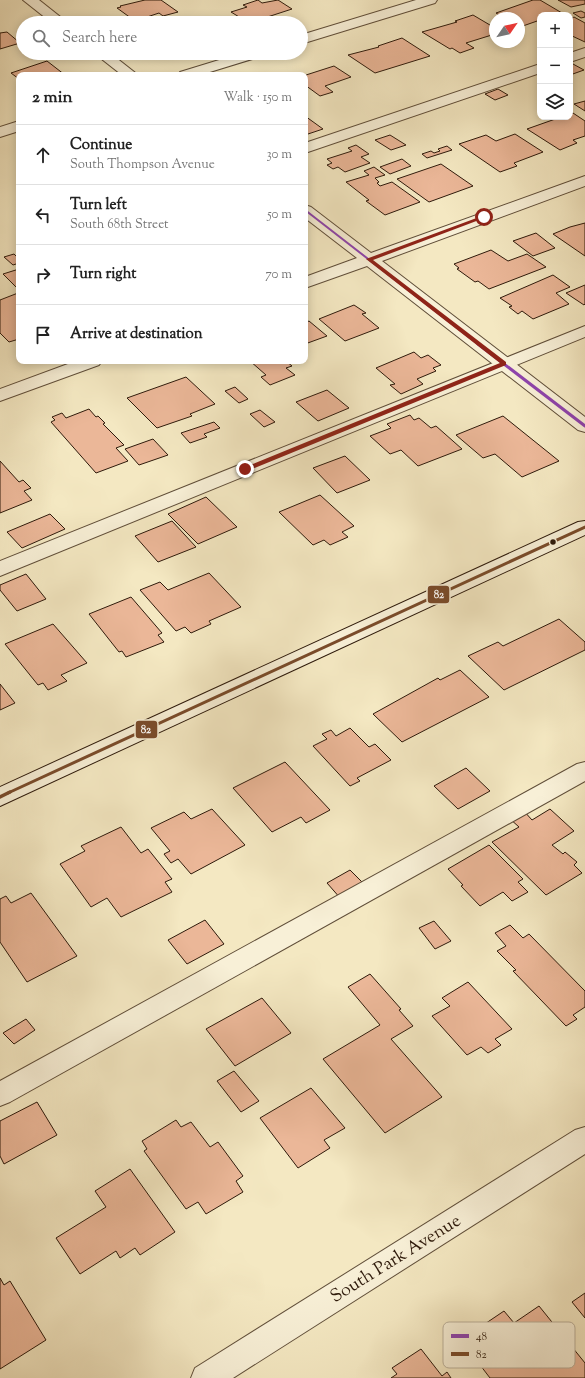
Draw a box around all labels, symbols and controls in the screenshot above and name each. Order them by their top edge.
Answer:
north arrow [489,12,525,48]
map controls [537,12,573,120]
button: + [537,12,573,48]
search box [16,16,308,60]
icon: search [30,27,52,49]
text: Search here [62,28,137,49]
button: − [537,48,573,84]
button: layers [537,84,573,120]
text: 2 min [32,86,73,110]
text: Walk · 150 m [223,89,292,107]
text: Continue [70,135,132,156]
icon: ahead [32,144,54,166]
text: 30 m [266,146,292,164]
text: South Thompson Avenue [70,156,215,174]
text: Turn left [70,195,127,216]
icon: left [32,204,54,226]
text: 50 m [267,206,292,224]
route start [475,208,493,226]
text: South 68th Street [70,216,169,234]
icon: right [32,264,54,286]
text: Turn right [70,264,136,285]
text: 70 m [265,266,292,284]
icon: arrive [32,324,54,346]
text: Arrive at destination [70,324,203,345]
route end [236,460,254,478]
unlabelled marker [548,537,558,547]
line badge: 82 [427,585,450,604]
text: 82 [434,587,445,603]
line badge: 82 [135,720,158,739]
text: 82 [141,722,152,738]
street label: South Park Avenue [326,1209,467,1310]
legend [443,1322,575,1368]
text: 48 [476,1329,488,1345]
text: 82 [476,1347,487,1363]

